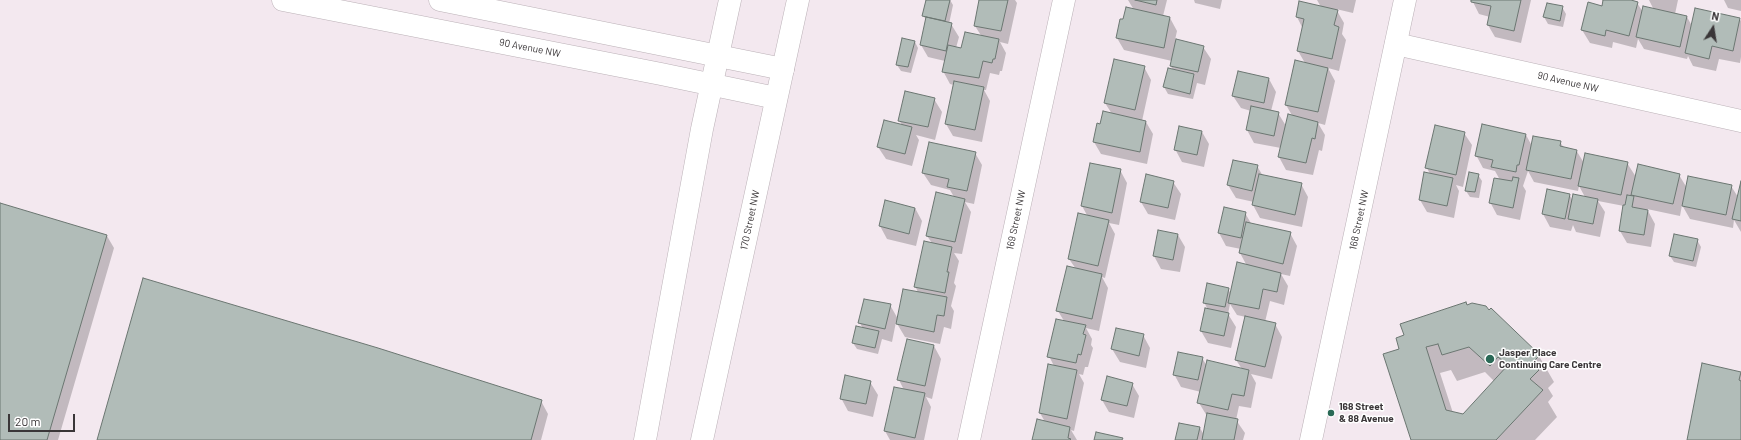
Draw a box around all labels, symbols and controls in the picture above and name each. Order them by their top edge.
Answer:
north arrow [1693,8,1733,48]
text: N [1711,9,1721,23]
street label: 90 Avenue NW [498,36,562,60]
street label: 90 Avenue NW [1536,69,1600,95]
street label: 170 Street NW [738,189,762,251]
street label: 169 Street NW [1004,189,1028,251]
street label: 168 Street NW [1347,189,1371,251]
place label: Jasper Place Continuing Care Centre [1499,347,1601,370]
marker: Jasper Place Continuing Care Centre [1484,353,1496,365]
place label: 168 Street & 88 Avenue [1339,401,1394,424]
scale bar [10,406,77,432]
marker: 168 Street & 88 Avenue [1326,408,1336,418]
text: 20 m [15,414,41,428]

